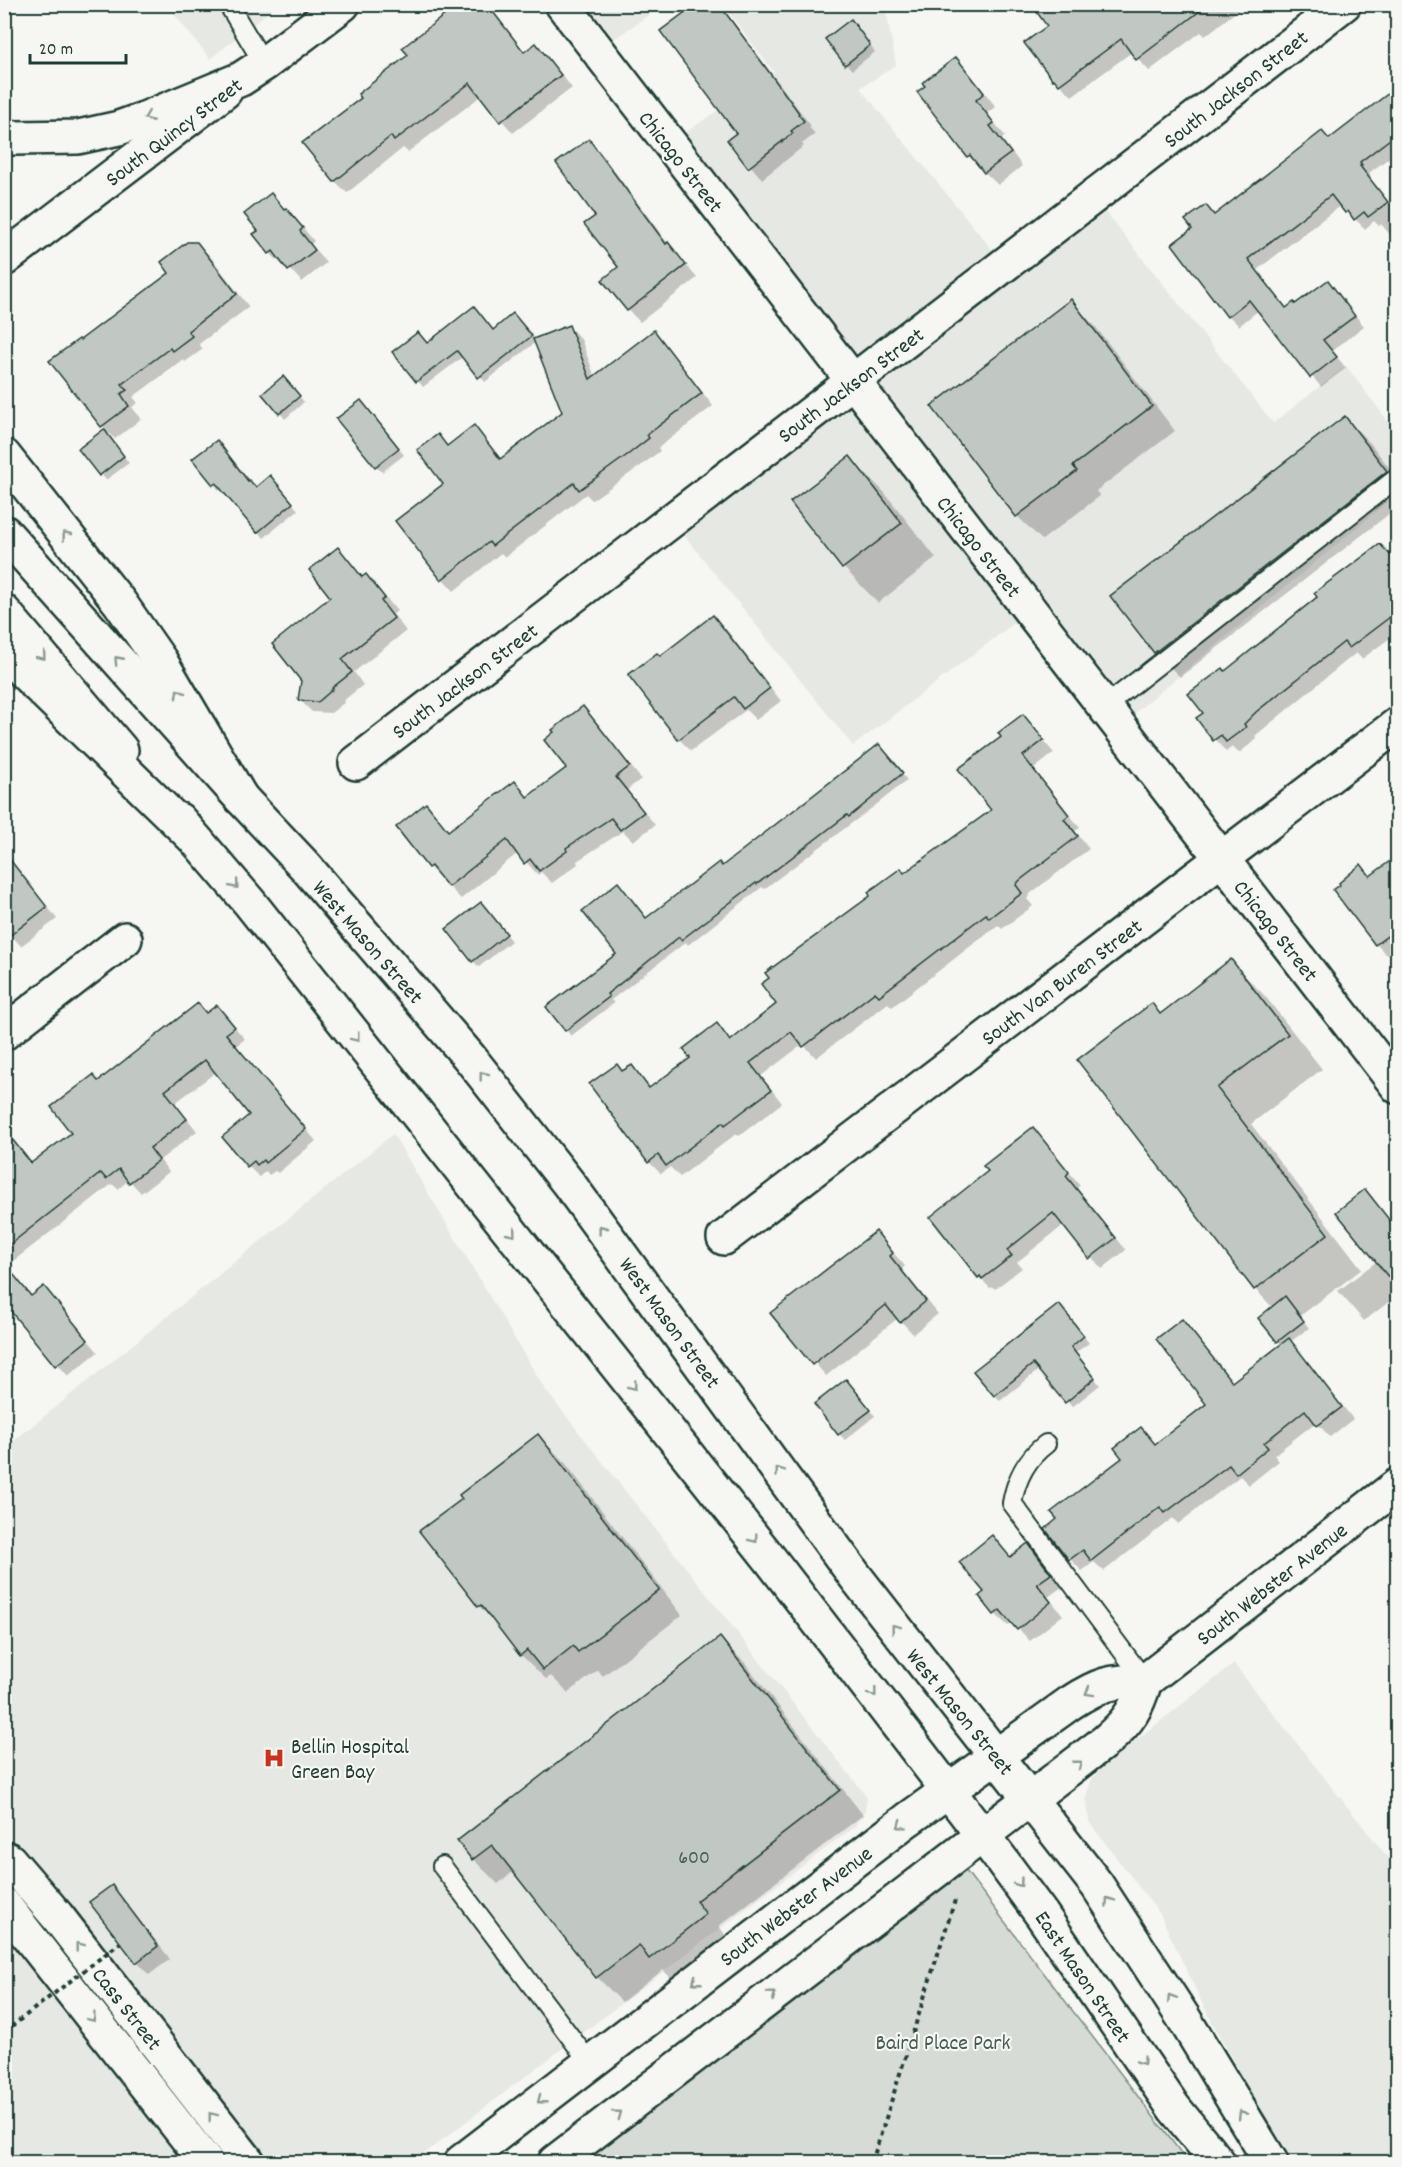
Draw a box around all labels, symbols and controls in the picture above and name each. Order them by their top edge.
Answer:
street label: South Jackson Street [1158,24,1316,157]
scale bar [30,27,126,65]
text: 20 m [39,38,73,63]
street label: South Quincy Street [100,72,250,196]
street label: Chicago Street [629,106,729,221]
one-way arrow [143,110,154,122]
street label: South Jackson Street [772,321,932,452]
street label: Chicago Street [927,491,1027,606]
one-way arrow [63,530,74,541]
street label: South Jackson Street [386,617,546,748]
one-way arrow [35,650,46,661]
one-way arrow [114,656,125,667]
one-way arrow [175,689,186,699]
street label: West Mason Street [304,874,429,1012]
street label: Chicago Street [1224,875,1324,990]
one-way arrow [228,878,239,889]
street label: South Van Buren Street [976,913,1150,1055]
one-way arrow [349,1031,360,1042]
one-way arrow [479,1071,490,1082]
one-way arrow [599,1224,610,1235]
one-way arrow [505,1226,516,1237]
street label: West Mason Street [610,1252,726,1396]
one-way arrow [625,1380,636,1391]
one-way arrow [775,1467,786,1478]
street label: South Webster Avenue [1191,1517,1355,1655]
one-way arrow [746,1532,757,1543]
one-way arrow [891,1624,902,1635]
street label: West Mason Street [897,1643,1019,1783]
one-way arrow [1085,1685,1095,1696]
one-way arrow [866,1687,877,1698]
place label: Bellin Hospital Green Bay [291,1733,409,1789]
hospital icon: Bellin Hospital Green Bay [262,1746,286,1770]
one-way arrow [1071,1760,1082,1771]
one-way arrow [896,1818,907,1829]
street label: South Webster Avenue [714,1840,880,1976]
house number: 600 [678,1845,710,1873]
one-way arrow [1012,1877,1023,1888]
one-way arrow [1105,1897,1116,1908]
street label: East Mason Street [1025,1906,1137,2050]
one-way arrow [76,1941,87,1952]
street label: Cass Street [83,1962,168,2058]
one-way arrow [691,1974,702,1985]
one-way arrow [766,1992,777,2003]
one-way arrow [1167,1994,1179,2004]
one-way arrow [84,2011,95,2022]
park label: Baird Place Park [876,2029,1010,2060]
one-way arrow [1135,2054,1146,2065]
one-way arrow [537,2093,548,2104]
one-way arrow [1237,2110,1249,2120]
one-way arrow [611,2111,622,2122]
one-way arrow [208,2112,219,2123]

